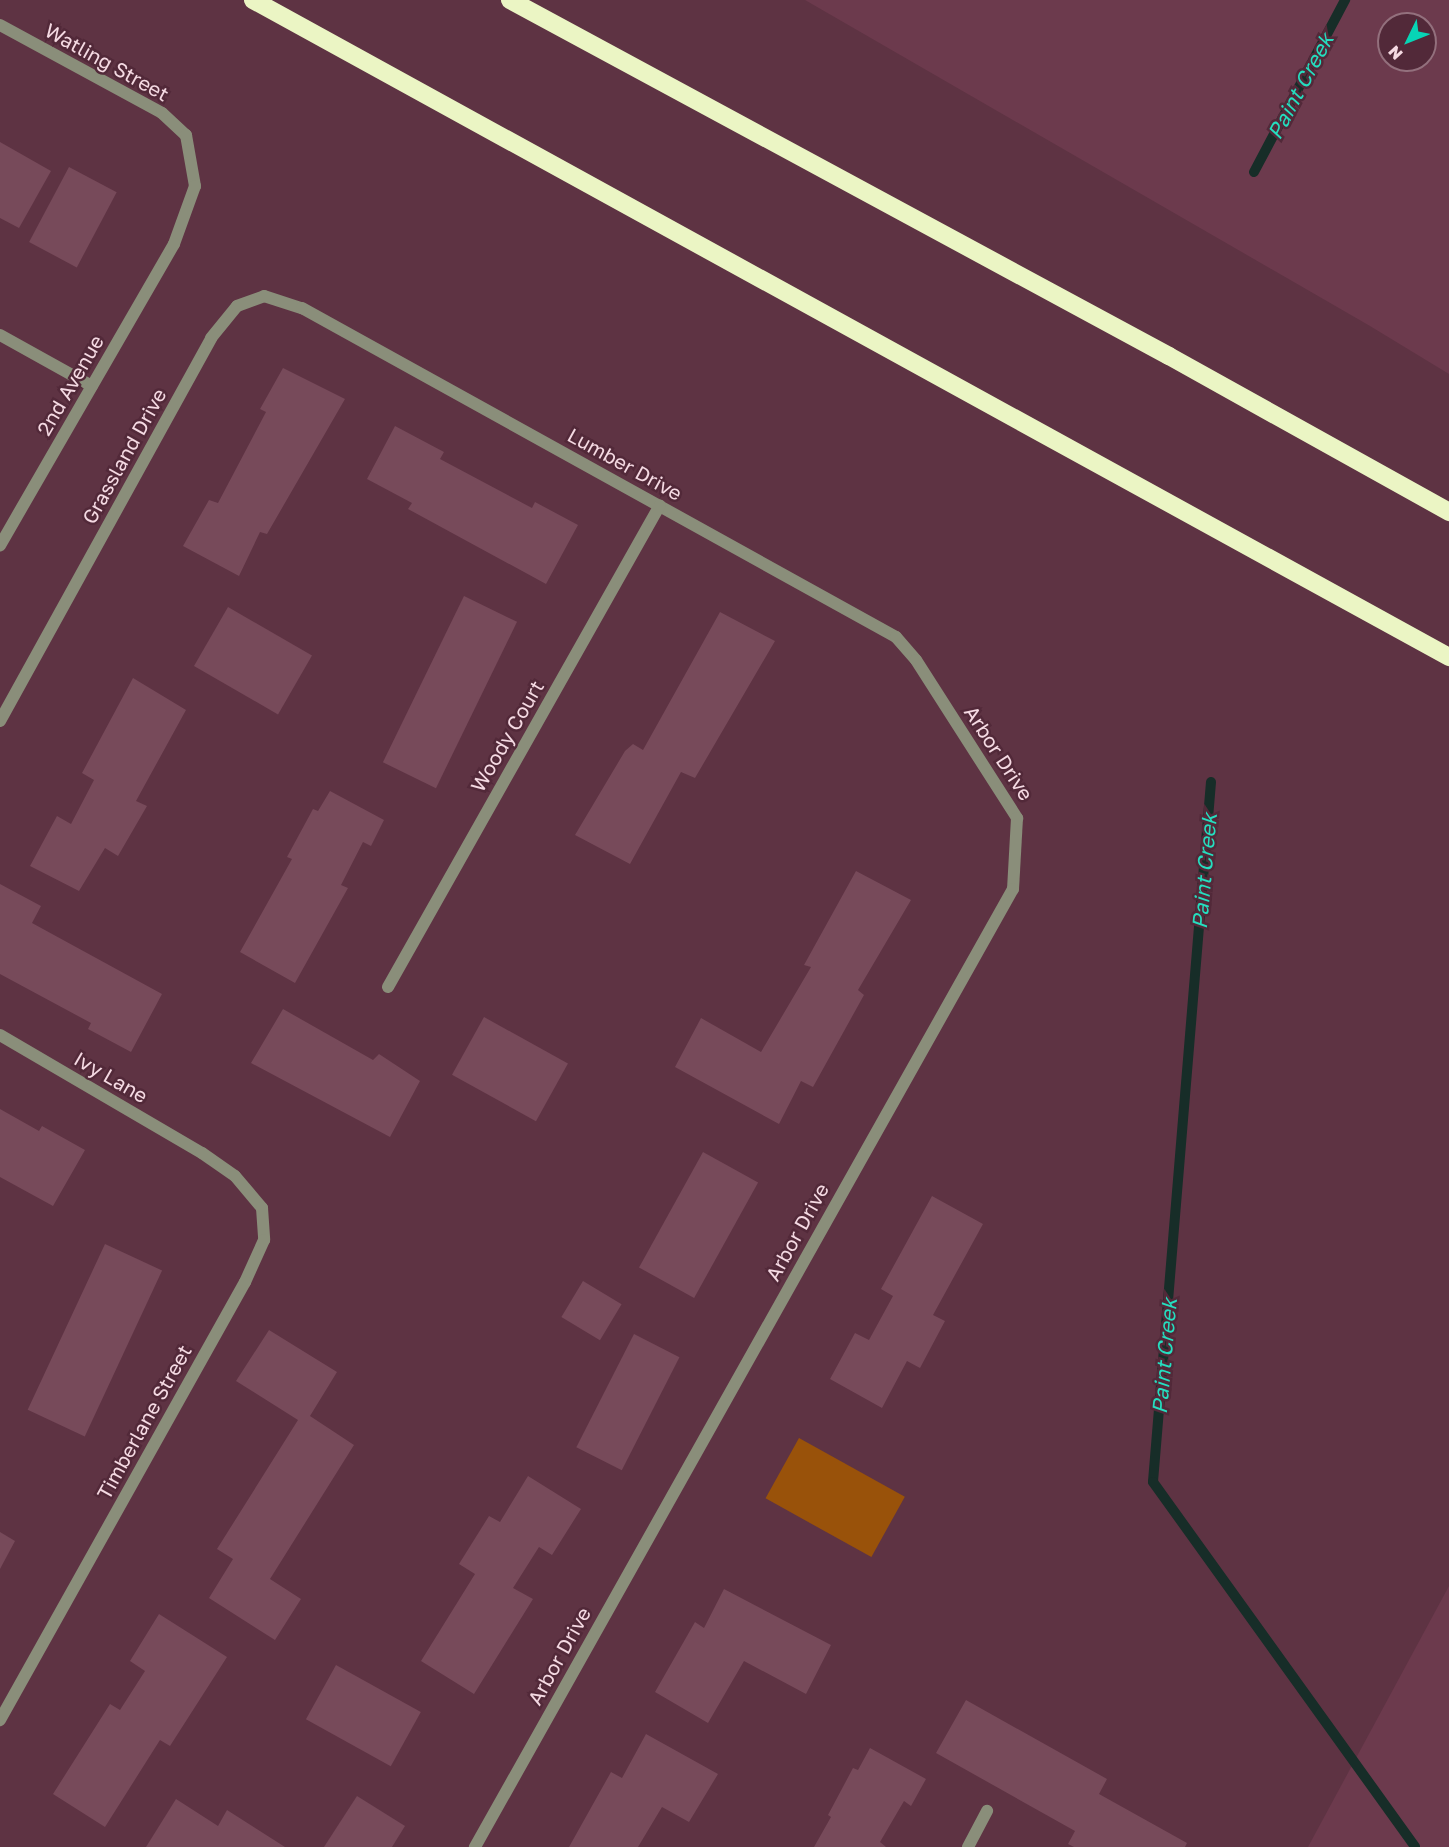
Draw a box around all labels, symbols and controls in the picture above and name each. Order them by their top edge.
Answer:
north arrow [1377,12,1437,72]
street label: Watling Street [41,18,173,106]
water label: Paint Creek [1262,29,1338,143]
text: N [1384,42,1407,64]
street label: 2nd Avenue [32,331,108,439]
street label: Grassland Drive [77,384,171,528]
street label: Lumber Drive [564,423,686,505]
street label: Woody Court [465,676,549,796]
street label: Arbor Drive [960,701,1038,805]
water label: Paint Creek [1186,812,1222,930]
street label: Ivy Lane [70,1046,152,1108]
street label: Arbor Drive [760,1179,834,1285]
water label: Paint Creek [1146,1297,1182,1415]
street label: Timberlane Street [92,1341,196,1503]
street label: Arbor Drive [522,1603,596,1709]

